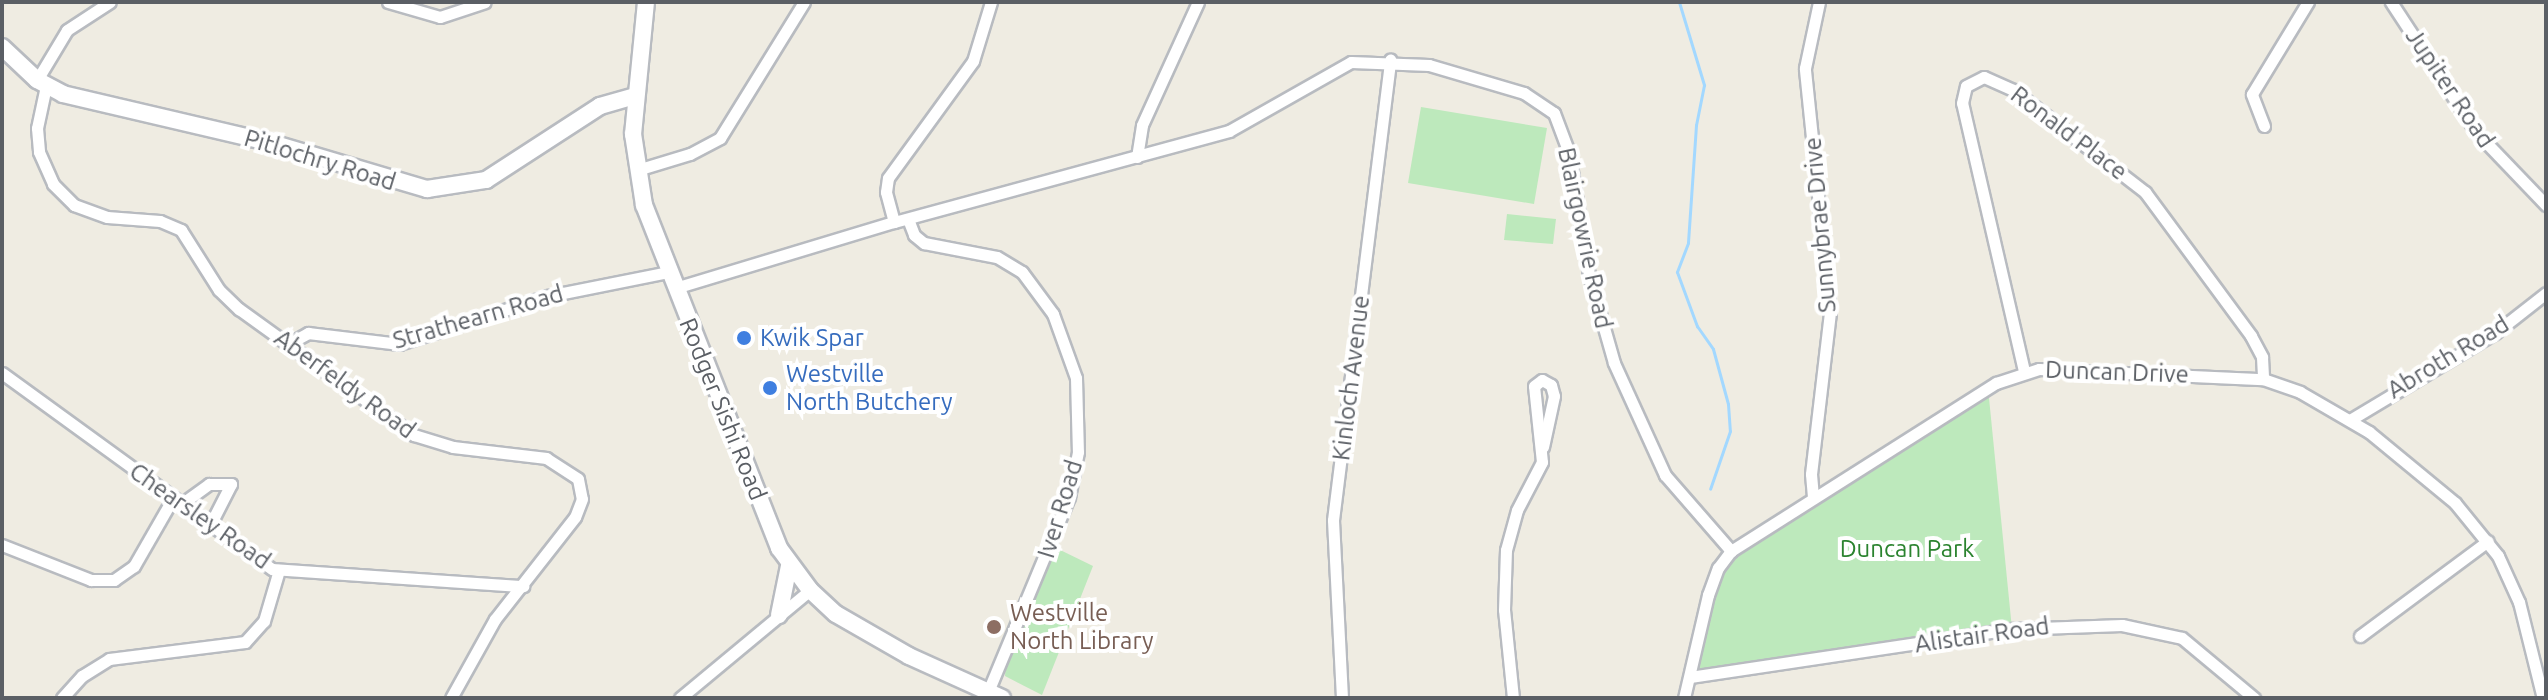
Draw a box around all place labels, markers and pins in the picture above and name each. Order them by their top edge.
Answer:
place label: Kwik Spar [760,324,864,352]
marker: Kwik Spar [735,329,753,347]
place label: Westville North Butchery [786,360,953,416]
marker: Westville North Butchery [761,379,779,397]
place label: Westville North Library [1010,599,1154,655]
marker: Westville North Library [985,618,1003,636]

